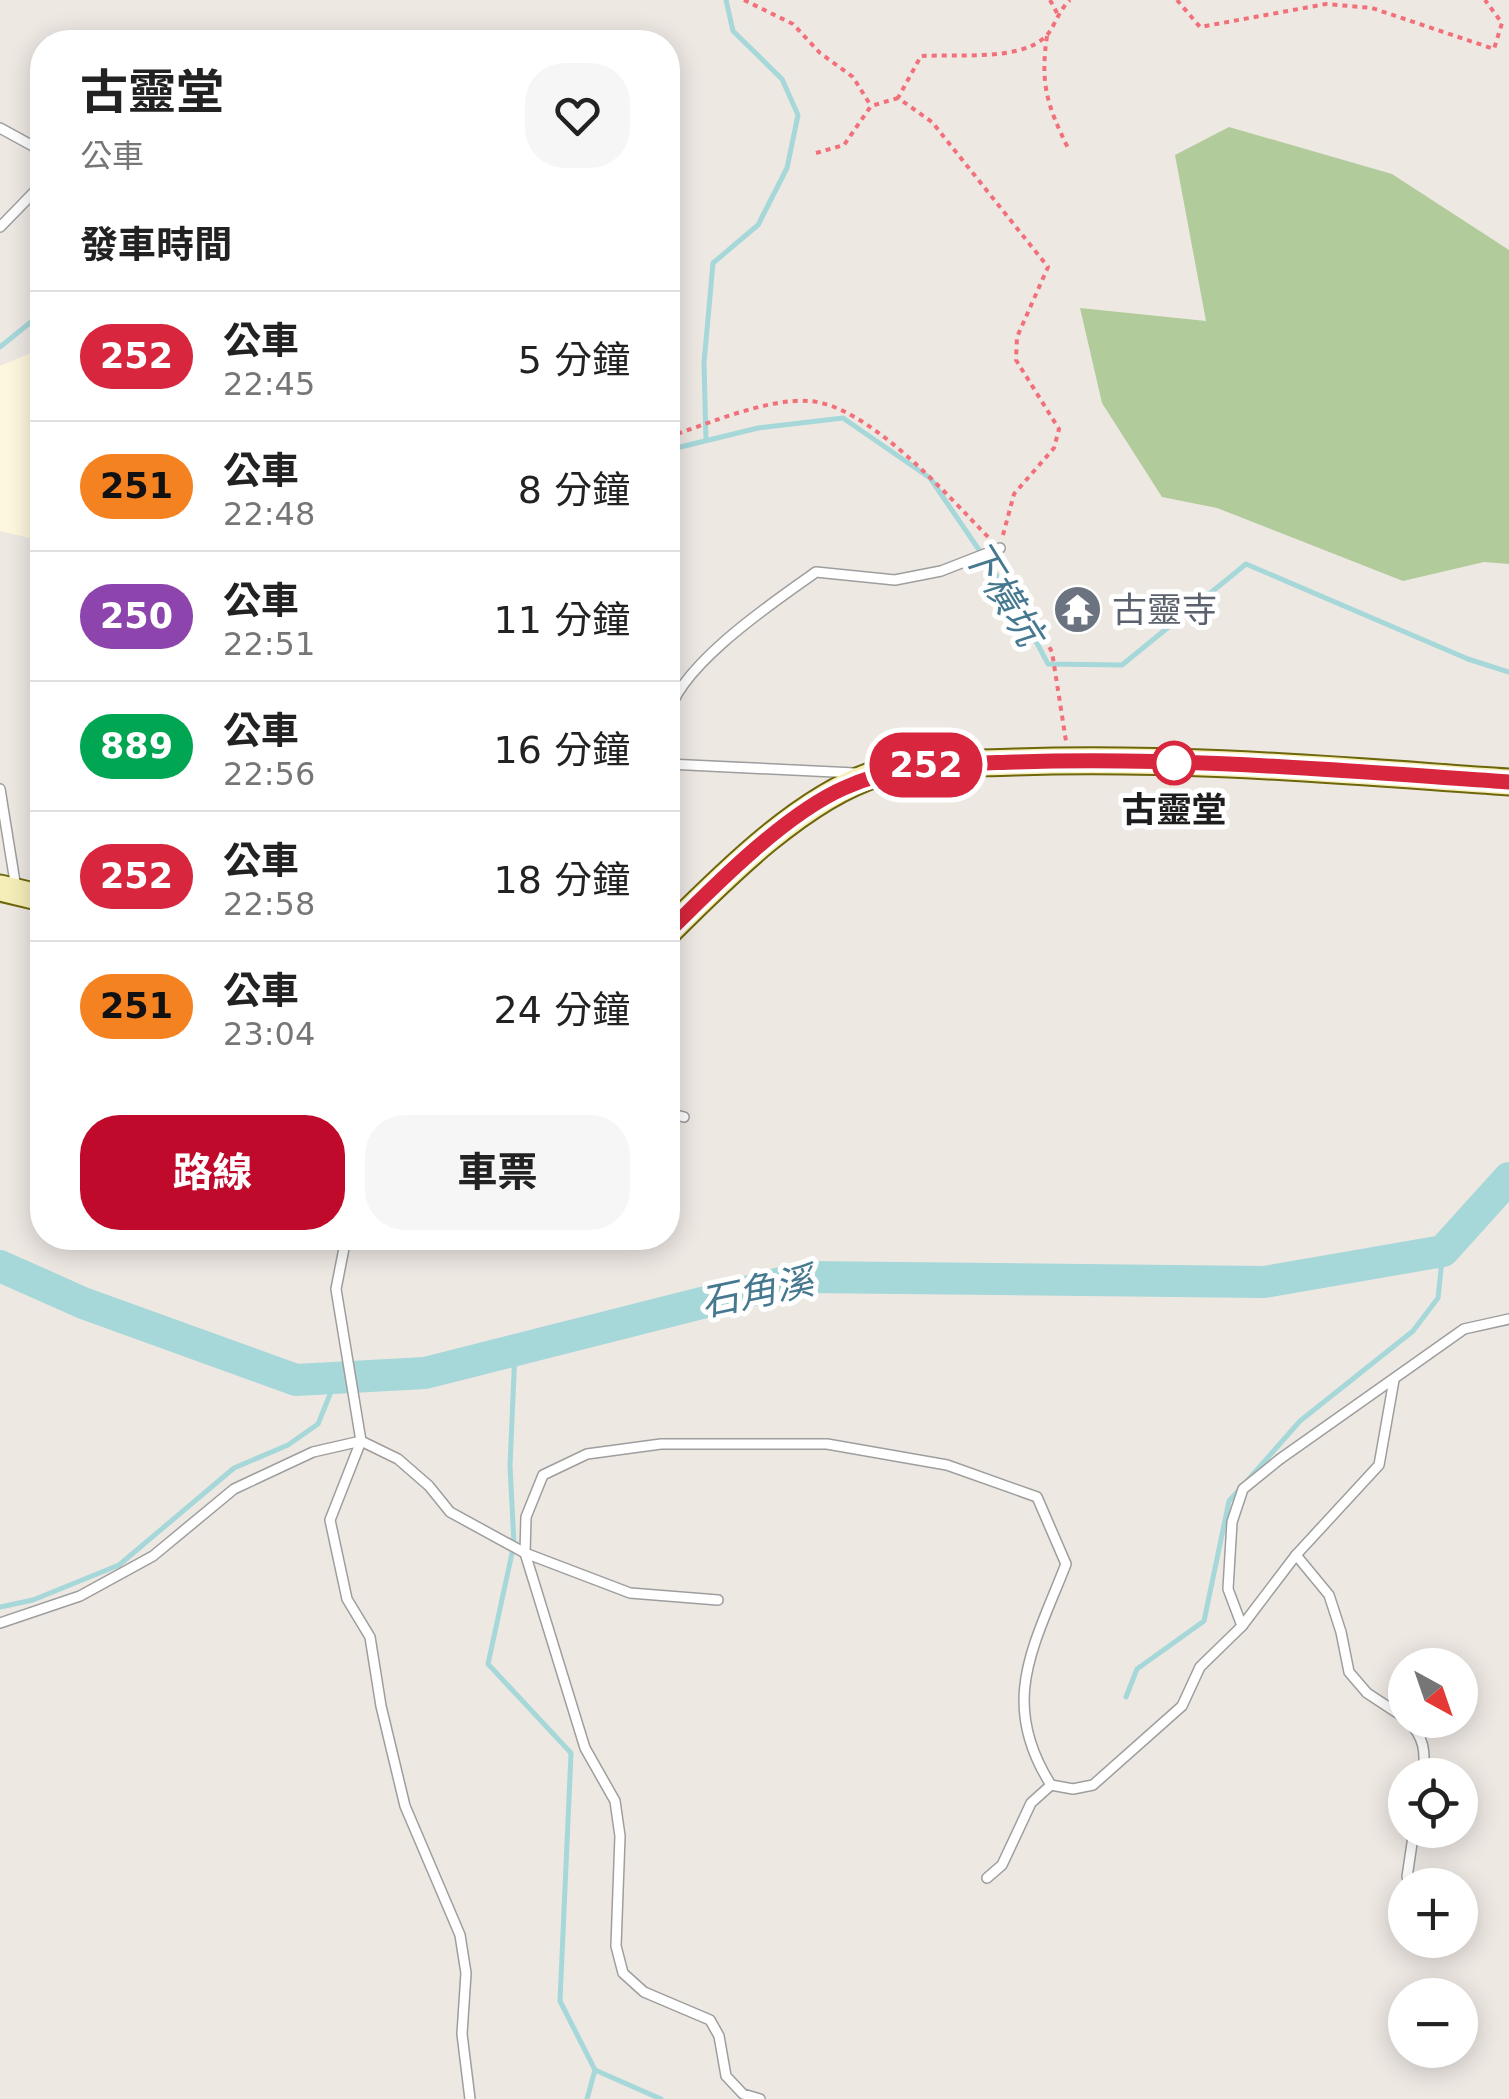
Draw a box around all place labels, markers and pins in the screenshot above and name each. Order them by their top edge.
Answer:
temple icon: 古靈寺 [1051,584,1103,636]
place label: 古靈寺 [1112,590,1217,630]
marker: 古靈堂 [1153,742,1195,784]
place label: 古靈堂 [1121,790,1227,830]

